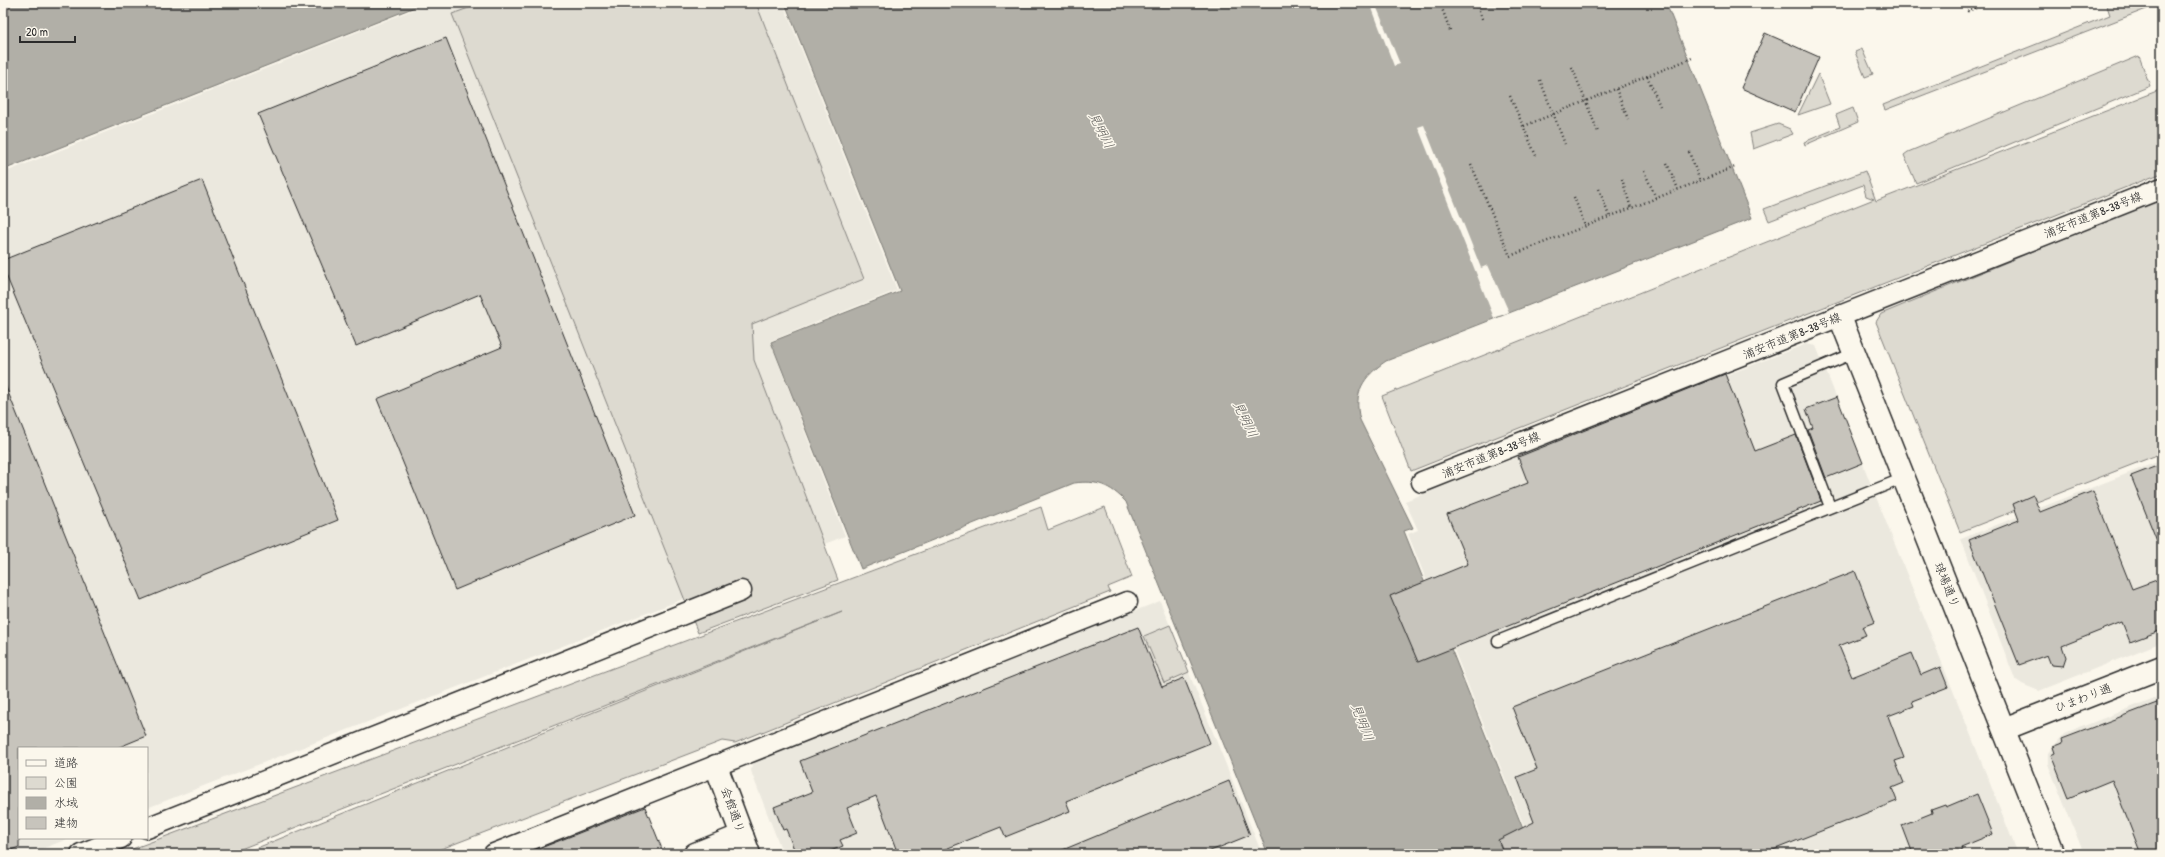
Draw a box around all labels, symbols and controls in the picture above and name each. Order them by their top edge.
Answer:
scale bar [20,18,75,44]
text: 20 m [26,23,48,40]
water label: 見明川 [1085,109,1119,151]
street label: 浦安市道第8-38号線 [2041,187,2145,242]
street label: 浦安市道第8-38号線 [1740,308,1844,363]
water label: 見明川 [1229,398,1263,440]
street label: 浦安市道第8-38号線 [1439,427,1543,482]
street label: 球場通り [1931,559,1964,610]
street label: ひまわり通 [2052,679,2114,716]
water label: 見明川 [1348,701,1378,743]
legend [18,747,148,839]
text: 道路 [54,754,78,771]
text: 公園 [54,774,78,791]
street label: 会館通り [717,784,750,835]
text: 水域 [54,794,78,811]
text: 建物 [54,814,78,831]

